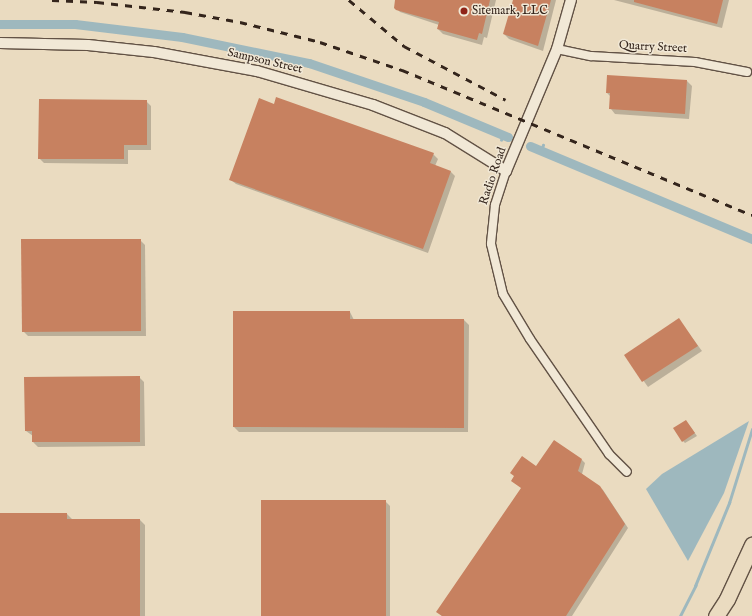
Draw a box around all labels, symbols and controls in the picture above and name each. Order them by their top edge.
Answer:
place label: Sitemark, LLC [472,4,548,18]
marker: Sitemark, LLC [459,6,469,16]
street label: Quarry Street [618,38,688,56]
street label: Sampson Street [226,45,304,77]
street label: Radio Road [476,145,510,207]

